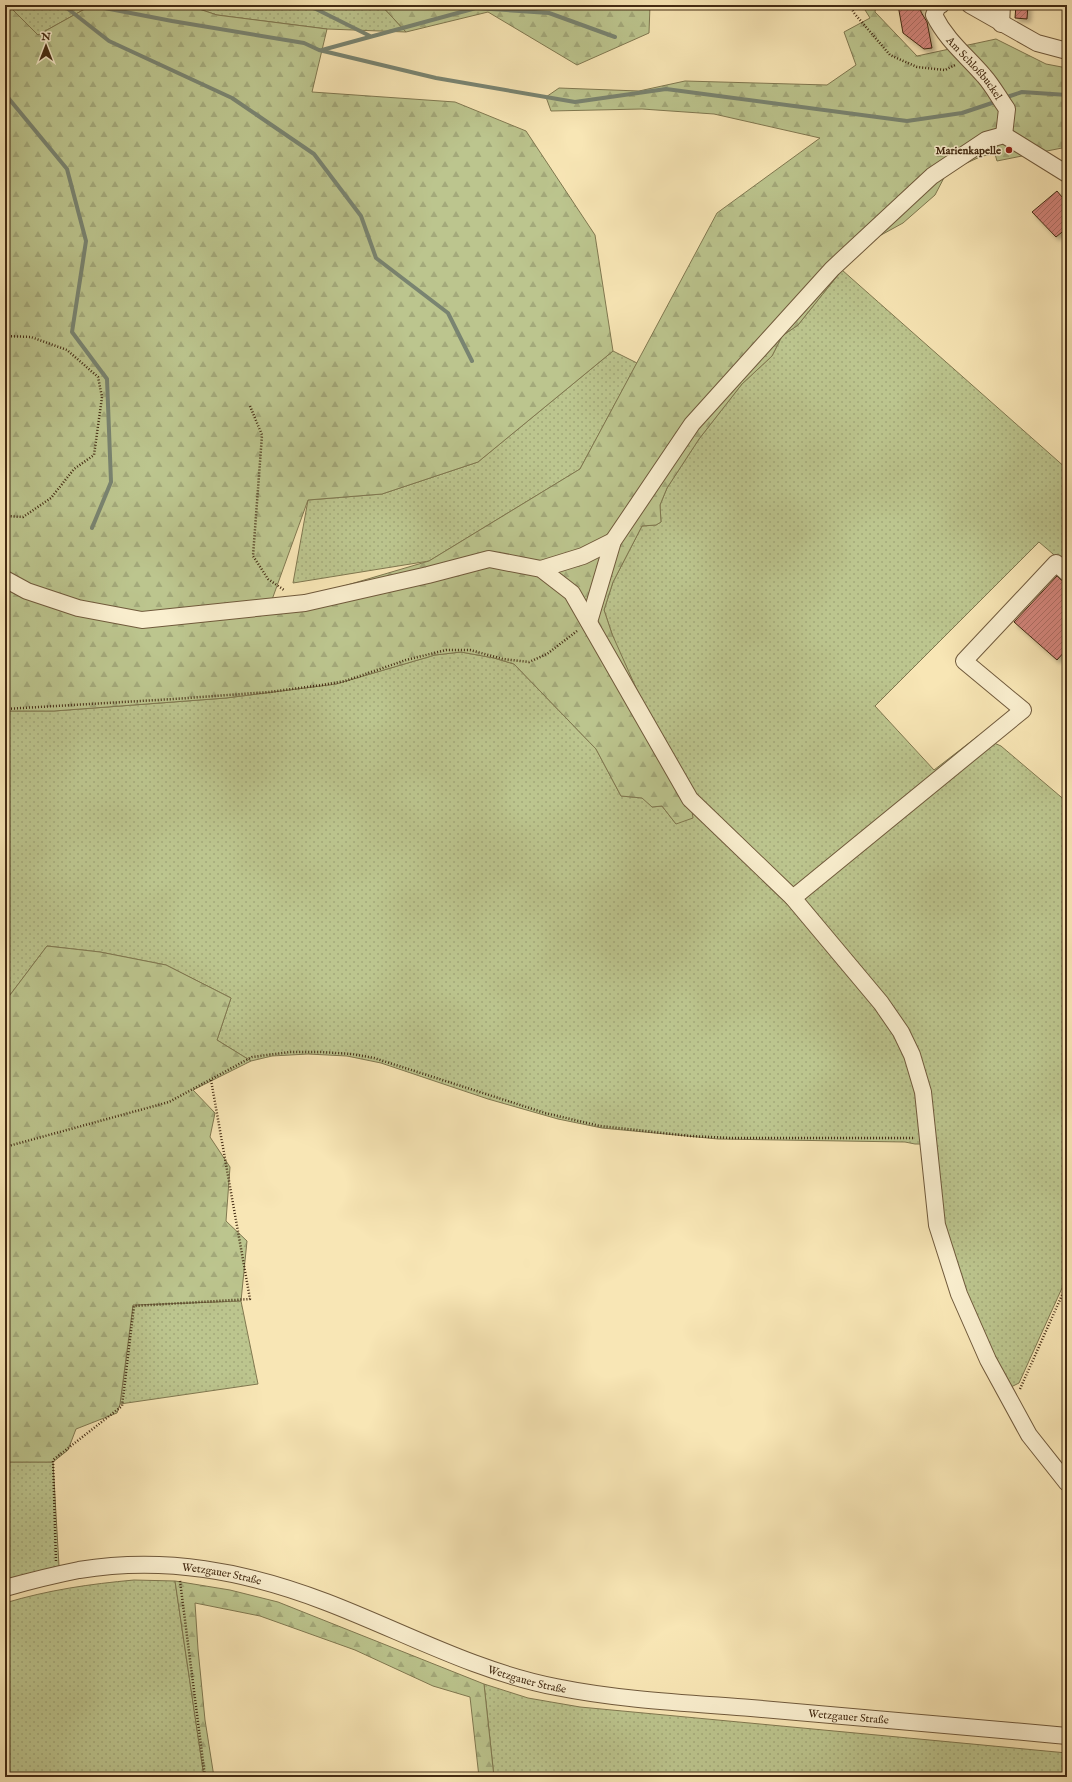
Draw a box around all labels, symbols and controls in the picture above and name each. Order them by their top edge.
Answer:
north arrow [26,26,66,66]
text: N [40,30,51,44]
street label: Am Schloßbuckel [942,33,1005,103]
place label: Marienkapelle [935,144,1001,158]
marker: Marienkapelle [1004,145,1014,155]
street label: Wetzgauer Straße [181,1560,263,1589]
street label: Wetzgauer Straße [486,1663,567,1697]
street label: Wetzgauer Straße [808,1707,889,1728]

